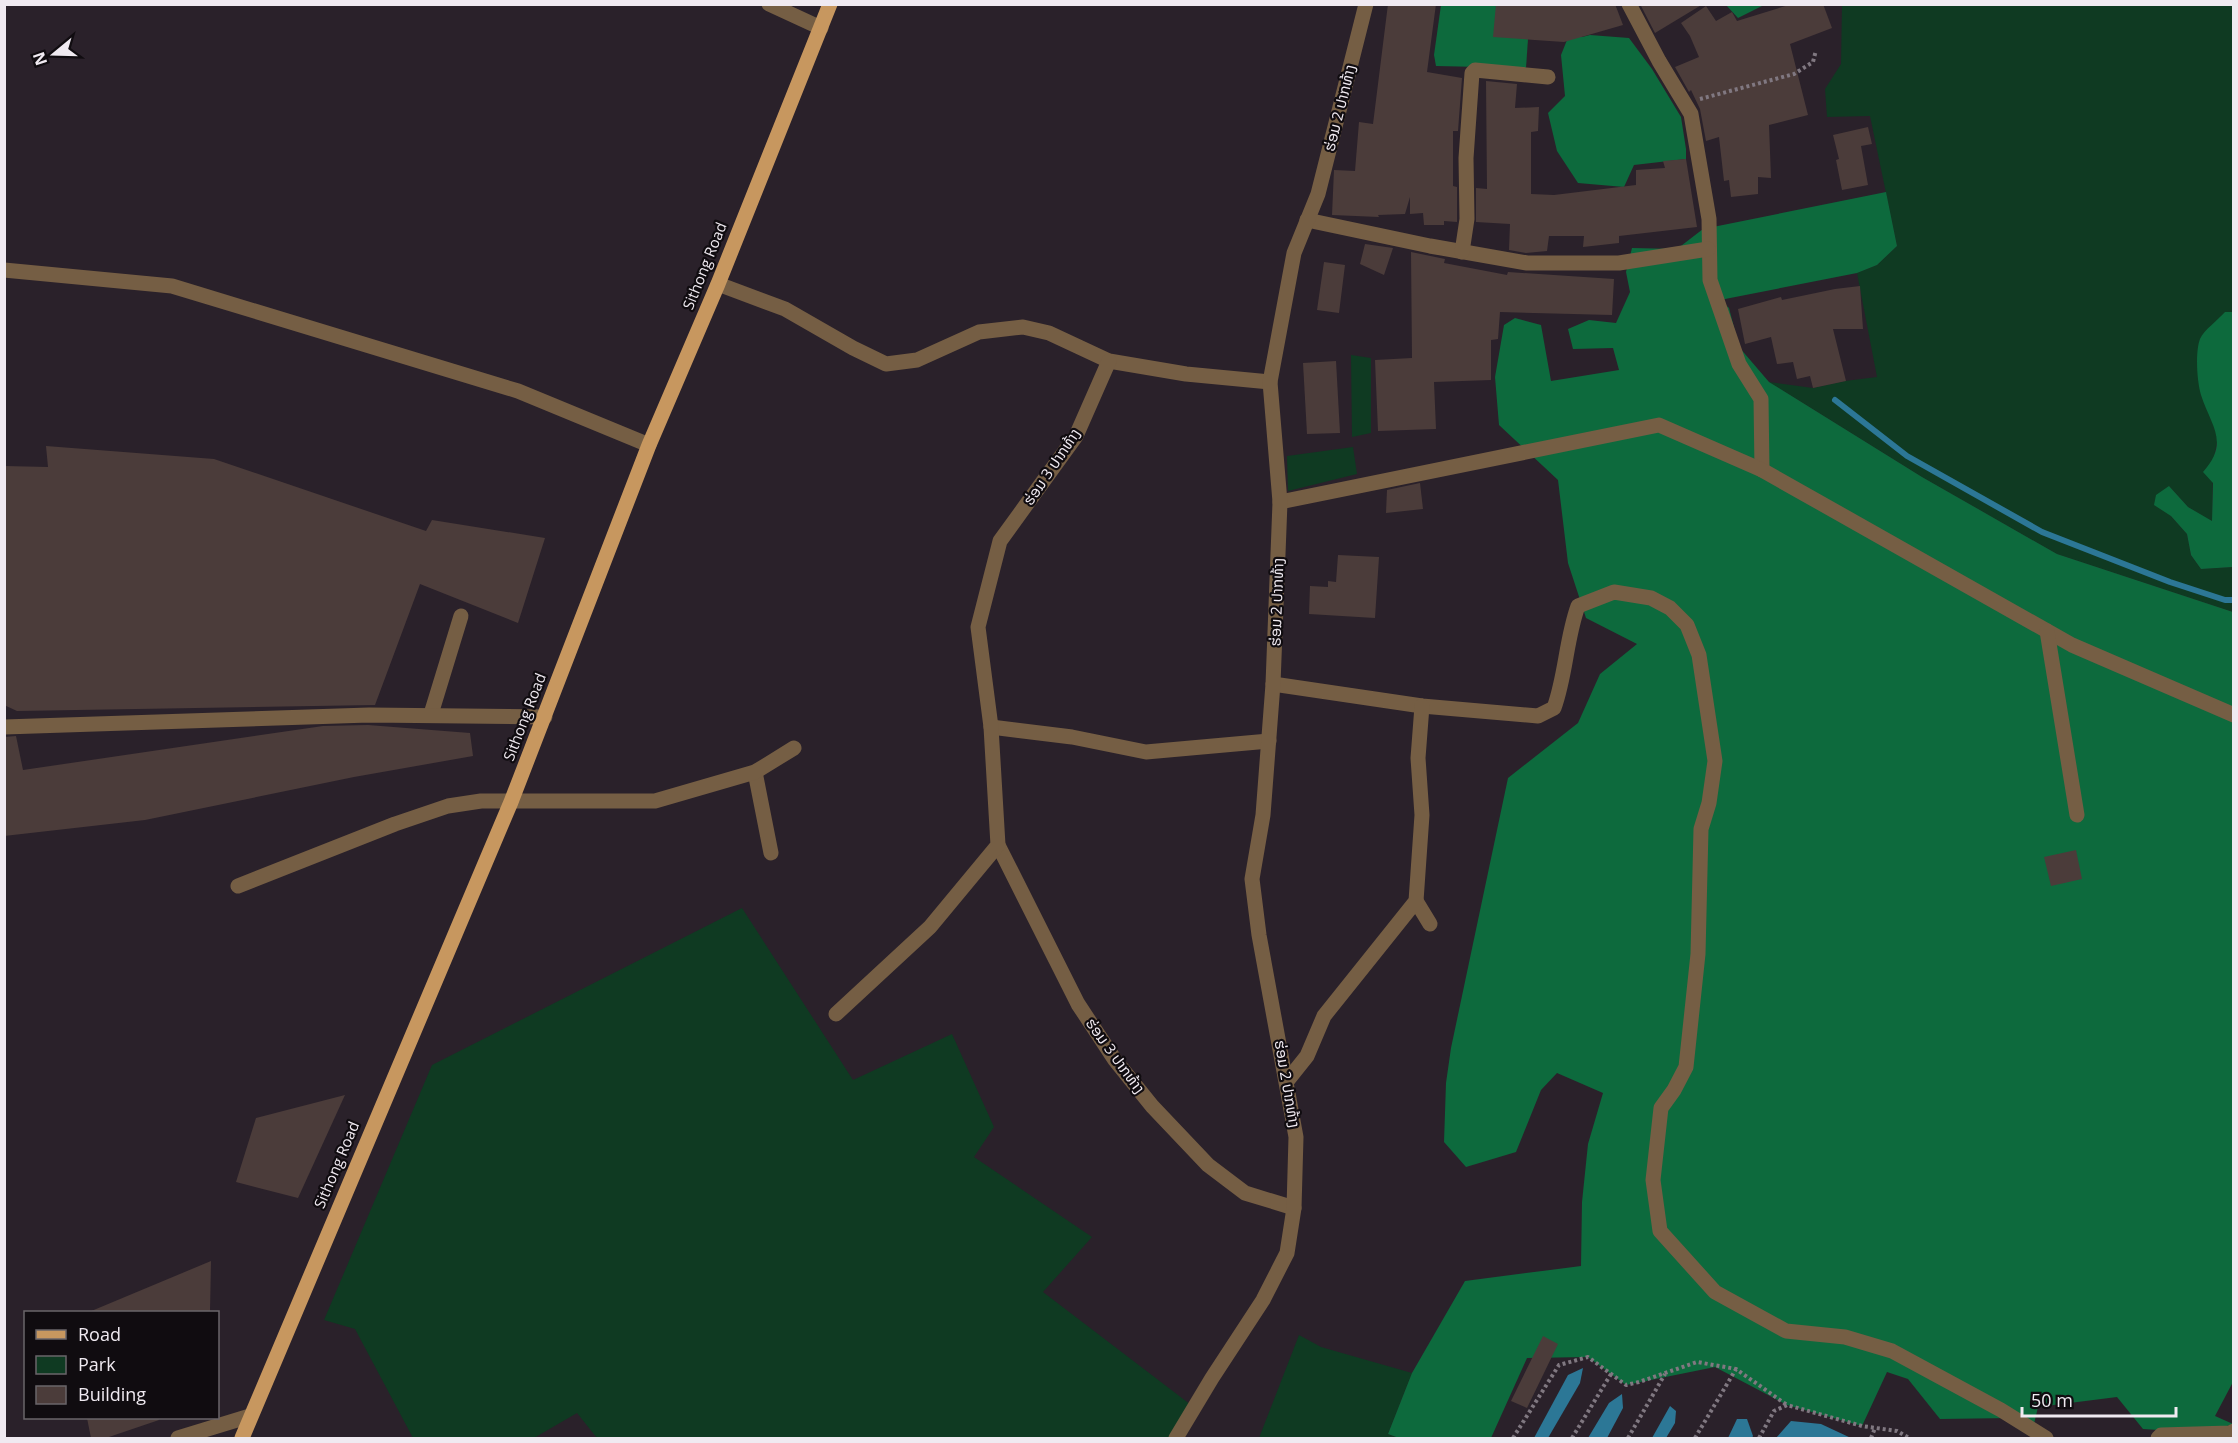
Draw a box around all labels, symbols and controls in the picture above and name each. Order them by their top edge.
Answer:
north arrow [24,24,84,84]
text: N [27,49,52,69]
street label: ຮ່ອມ 2 ປາກທ້າງ [1319,62,1359,153]
street label: Sithong Road [677,219,731,312]
street label: ຮ່ອມ 3 ປາກທ້າງ [1018,424,1084,509]
street label: ຮ່ອມ 2 ປາກທ້າງ [1264,557,1288,647]
street label: Sithong Road [498,670,550,763]
street label: ຮ່ອມ 3 ປາກທ້າງ [1082,1014,1150,1097]
street label: ຮ່ອມ 2 ປາກທ້າງ [1270,1038,1306,1129]
street label: Sithong Road [309,1118,363,1211]
legend [24,1311,219,1419]
text: Road [78,1322,121,1346]
text: Park [78,1352,116,1376]
scale bar [2022,1380,2176,1418]
text: Building [78,1382,146,1406]
text: 50 m [2031,1388,2073,1412]

